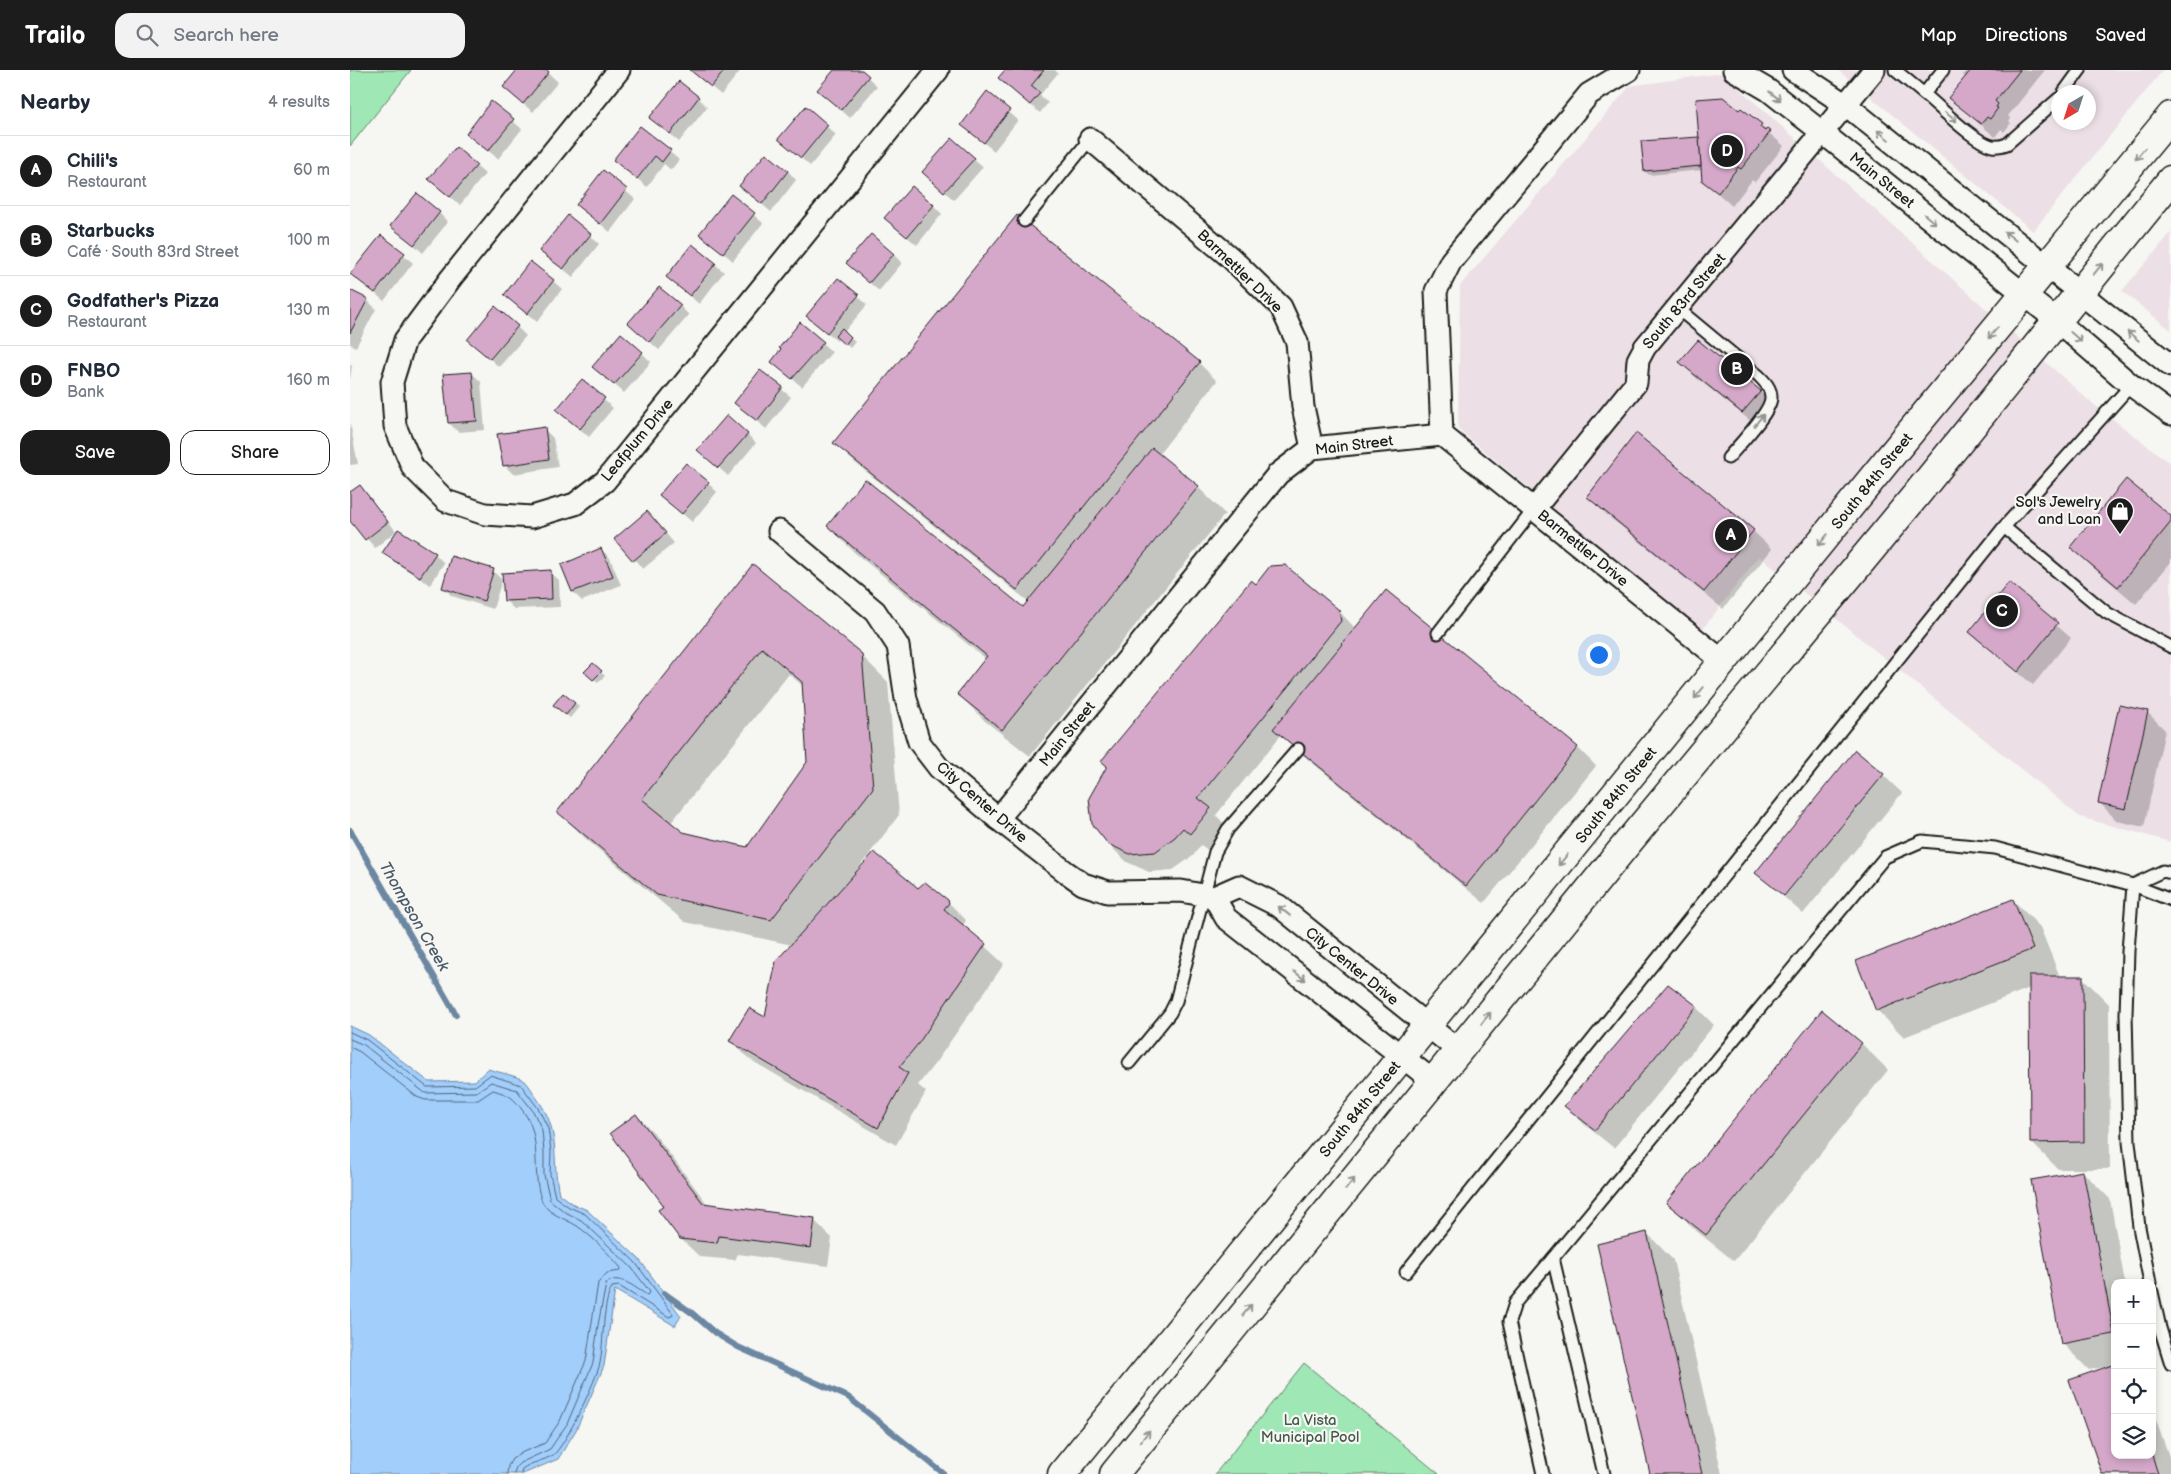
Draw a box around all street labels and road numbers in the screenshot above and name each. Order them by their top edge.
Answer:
street label: Main Street [1845,148,1918,213]
street label: Barmettler Drive [1193,226,1286,317]
street label: South 83rd Street [1639,249,1730,353]
street label: Leafplum Drive [597,395,678,486]
street label: South 84th Street [1828,429,1917,533]
street label: Main Street [1314,431,1394,460]
street label: Barmettler Drive [1533,506,1632,591]
street label: Main Street [1035,698,1100,771]
street label: South 84th Street [1572,743,1661,847]
street label: City Center Drive [932,758,1031,847]
street label: City Center Drive [1301,923,1402,1010]
street label: South 84th Street [1316,1057,1405,1161]

